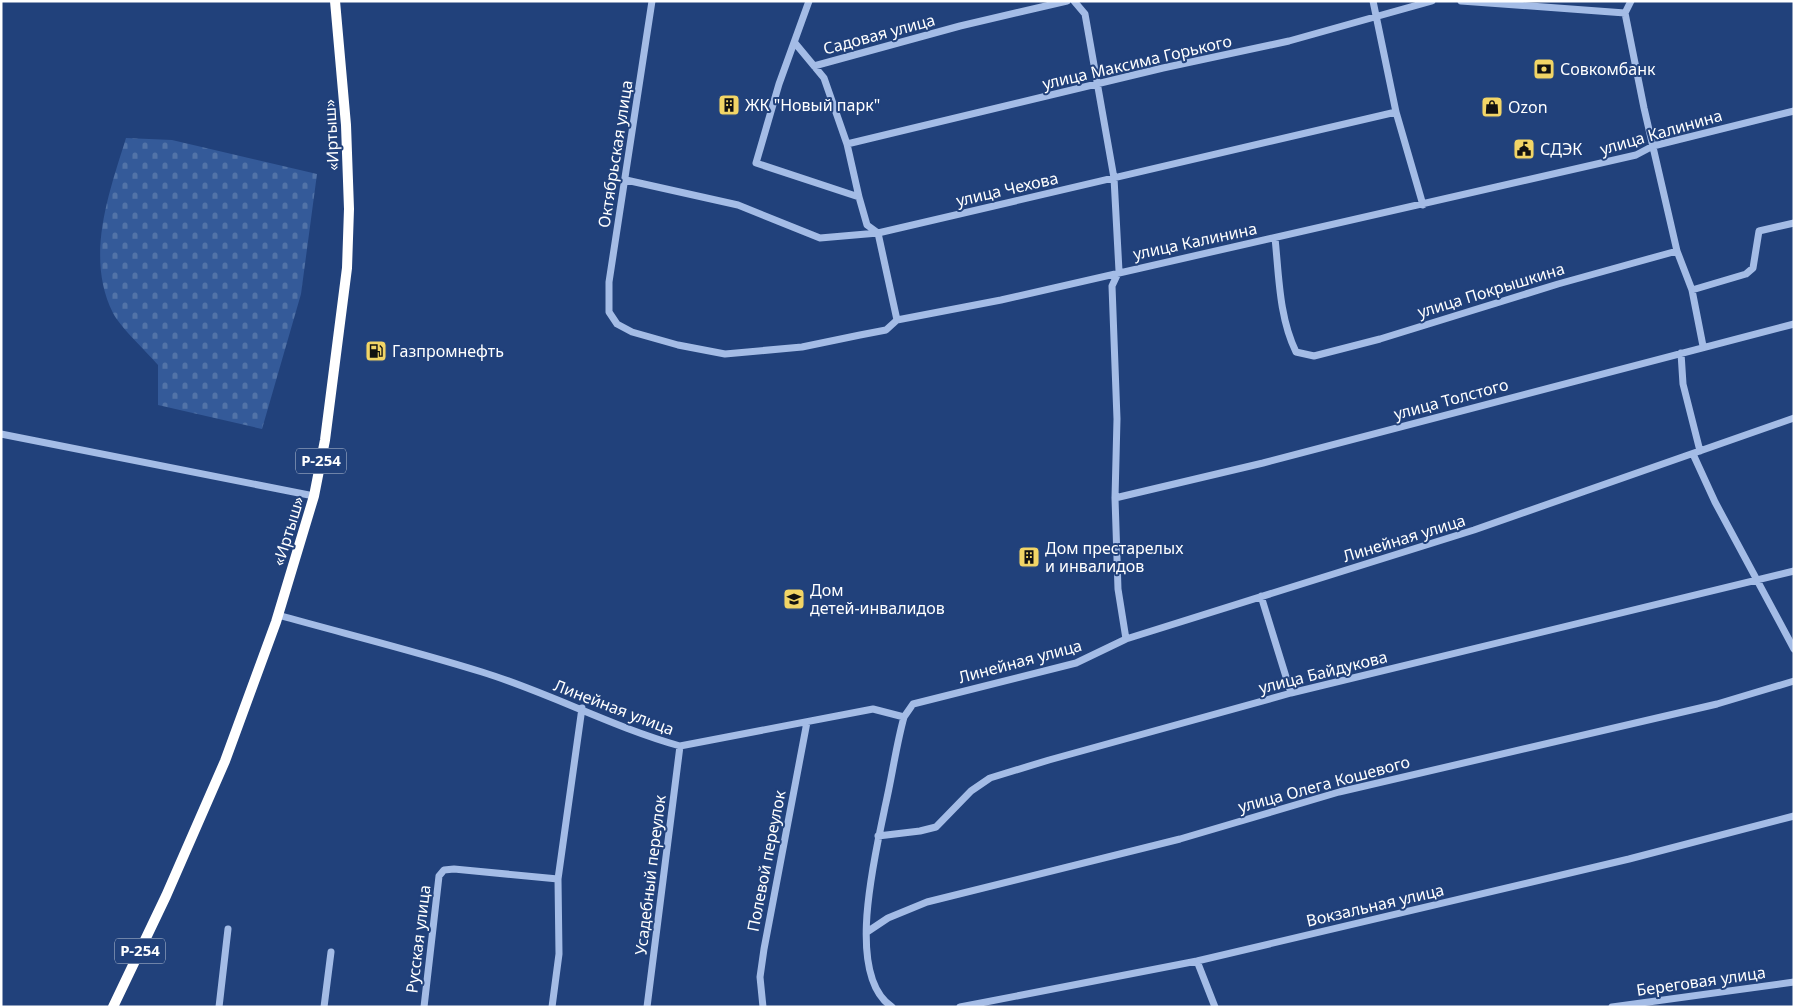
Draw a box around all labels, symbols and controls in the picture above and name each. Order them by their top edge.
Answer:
street label: Садовая улица [821,8,937,60]
street label: улица Максима Горького [1040,29,1234,95]
bank icon: Совкомбанк [1532,57,1556,81]
place label: Совкомбанк [1560,58,1656,80]
street label: Октябрьская улица [592,79,638,229]
building icon: ЖК "Новый парк" [717,93,741,117]
place label: ЖК "Новый парк" [745,94,880,116]
shop icon: Ozon [1480,95,1504,119]
place label: Ozon [1508,96,1548,118]
street label: «Иртыш» [318,99,344,171]
street label: улица Калинина [1597,104,1725,160]
public building icon: СДЭК [1512,137,1536,161]
place label: СДЭК [1540,138,1582,160]
street label: улица Чехова [954,167,1060,211]
street label: улица Калинина [1131,217,1259,265]
street label: улица Покрышкина [1415,257,1567,323]
fuel station icon: Газпромнефть [364,339,388,363]
place label: Газпромнефть [392,340,504,362]
street label: улица Толстого [1391,373,1511,425]
road number: Р-254 [296,448,346,474]
street label: «Иртыш» [267,493,309,569]
street label: Линейная улица [1340,509,1468,567]
place label: Дом престарелых и инвалидов [1045,537,1184,577]
building icon: Дом престарелых и инвалидов [1017,545,1041,569]
place label: Дом детей-инвалидов [810,579,945,619]
school or university icon: Дом детей-инвалидов [782,587,806,611]
street label: Линейная улица [956,634,1084,688]
street label: улица Байдукова [1256,645,1390,699]
street label: Линейная улица [551,674,677,740]
street label: улица Олега Кошевого [1236,750,1412,818]
street label: Полевой переулок [742,788,791,933]
street label: Усадебный переулок [629,793,671,956]
street label: Вокзальная улица [1304,878,1446,932]
street label: Русская улица [400,884,436,994]
road number: Р-254 [115,938,165,964]
street label: Береговая улица [1635,961,1767,1001]

